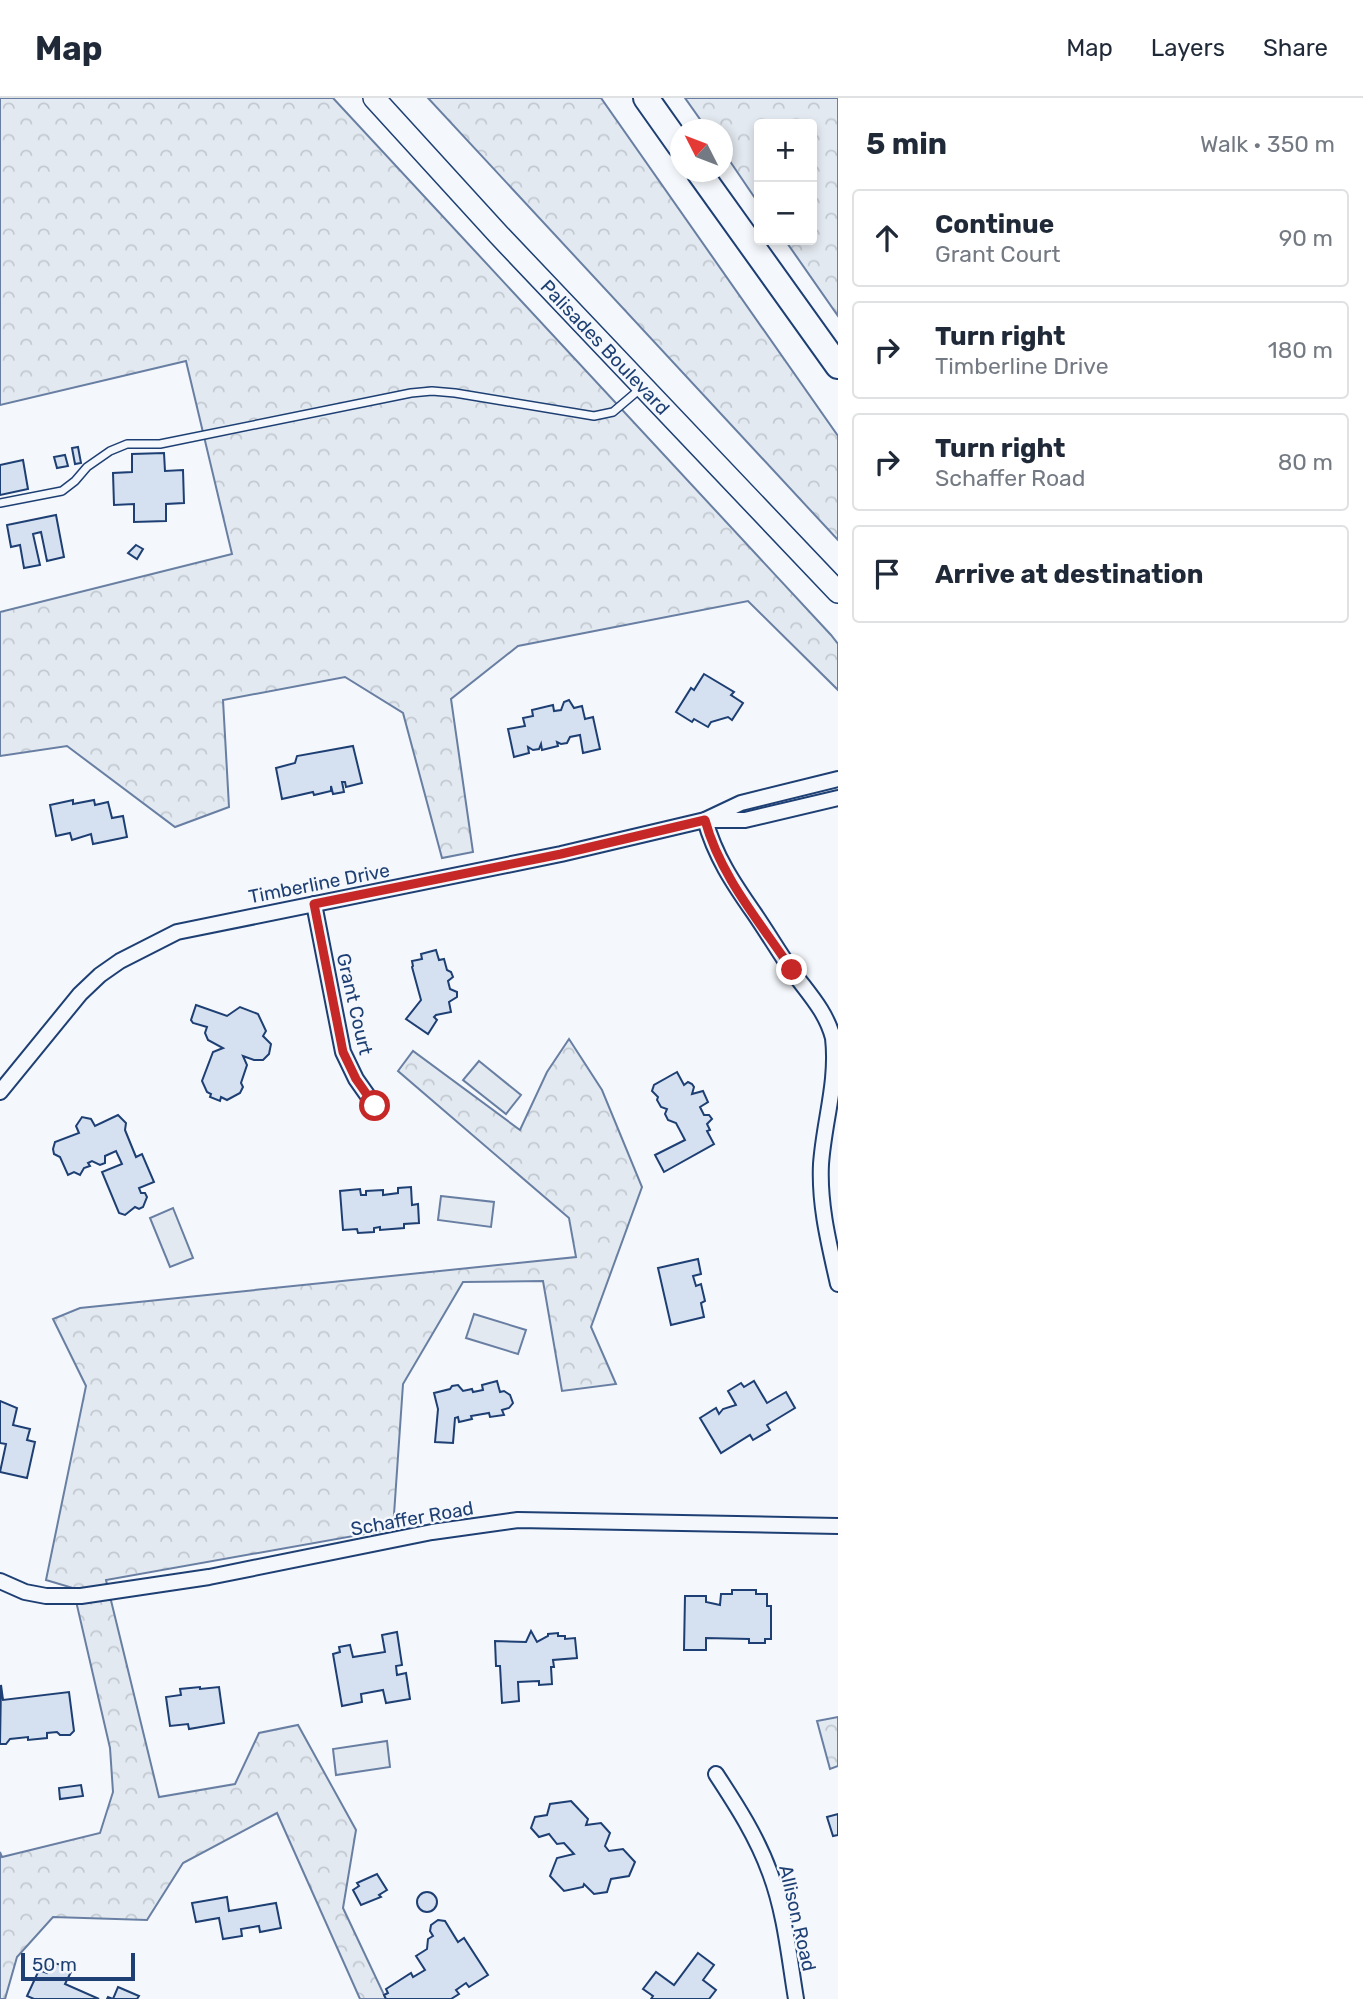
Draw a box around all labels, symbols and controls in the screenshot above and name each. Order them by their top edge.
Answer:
text: Map [35,29,103,68]
text: Map [1066,34,1113,62]
text: Layers [1151,34,1225,62]
text: Share [1263,34,1328,62]
north arrow [670,119,733,182]
map controls [754,119,817,245]
button: + [754,119,817,182]
text: 5 min [866,126,947,162]
text: Walk · 350 m [1200,130,1335,158]
button: − [754,182,817,245]
text: Continue [935,209,1054,240]
icon: ahead [868,219,906,257]
text: 90 m [1279,224,1333,252]
text: Grant Court [935,240,1060,268]
street label: Palisades Boulevard [536,275,674,420]
text: Turn right [935,321,1065,352]
icon: right [868,331,906,369]
text: 180 m [1268,336,1333,364]
text: Timberline Drive [935,352,1109,380]
text: Turn right [935,433,1065,464]
icon: right [868,443,906,481]
text: 80 m [1278,448,1333,476]
text: Schaffer Road [935,464,1086,492]
icon: arrive [868,555,906,593]
text: Arrive at destination [935,559,1203,590]
street label: Timberline Drive [247,859,392,908]
street label: Grant Court [332,951,377,1058]
route end [776,954,807,985]
route start [359,1090,390,1121]
street label: Schaffer Road [349,1496,475,1541]
street label: Allison Road [774,1863,821,1973]
scale bar [21,1950,135,1982]
text: 50 m [32,1953,77,1976]

